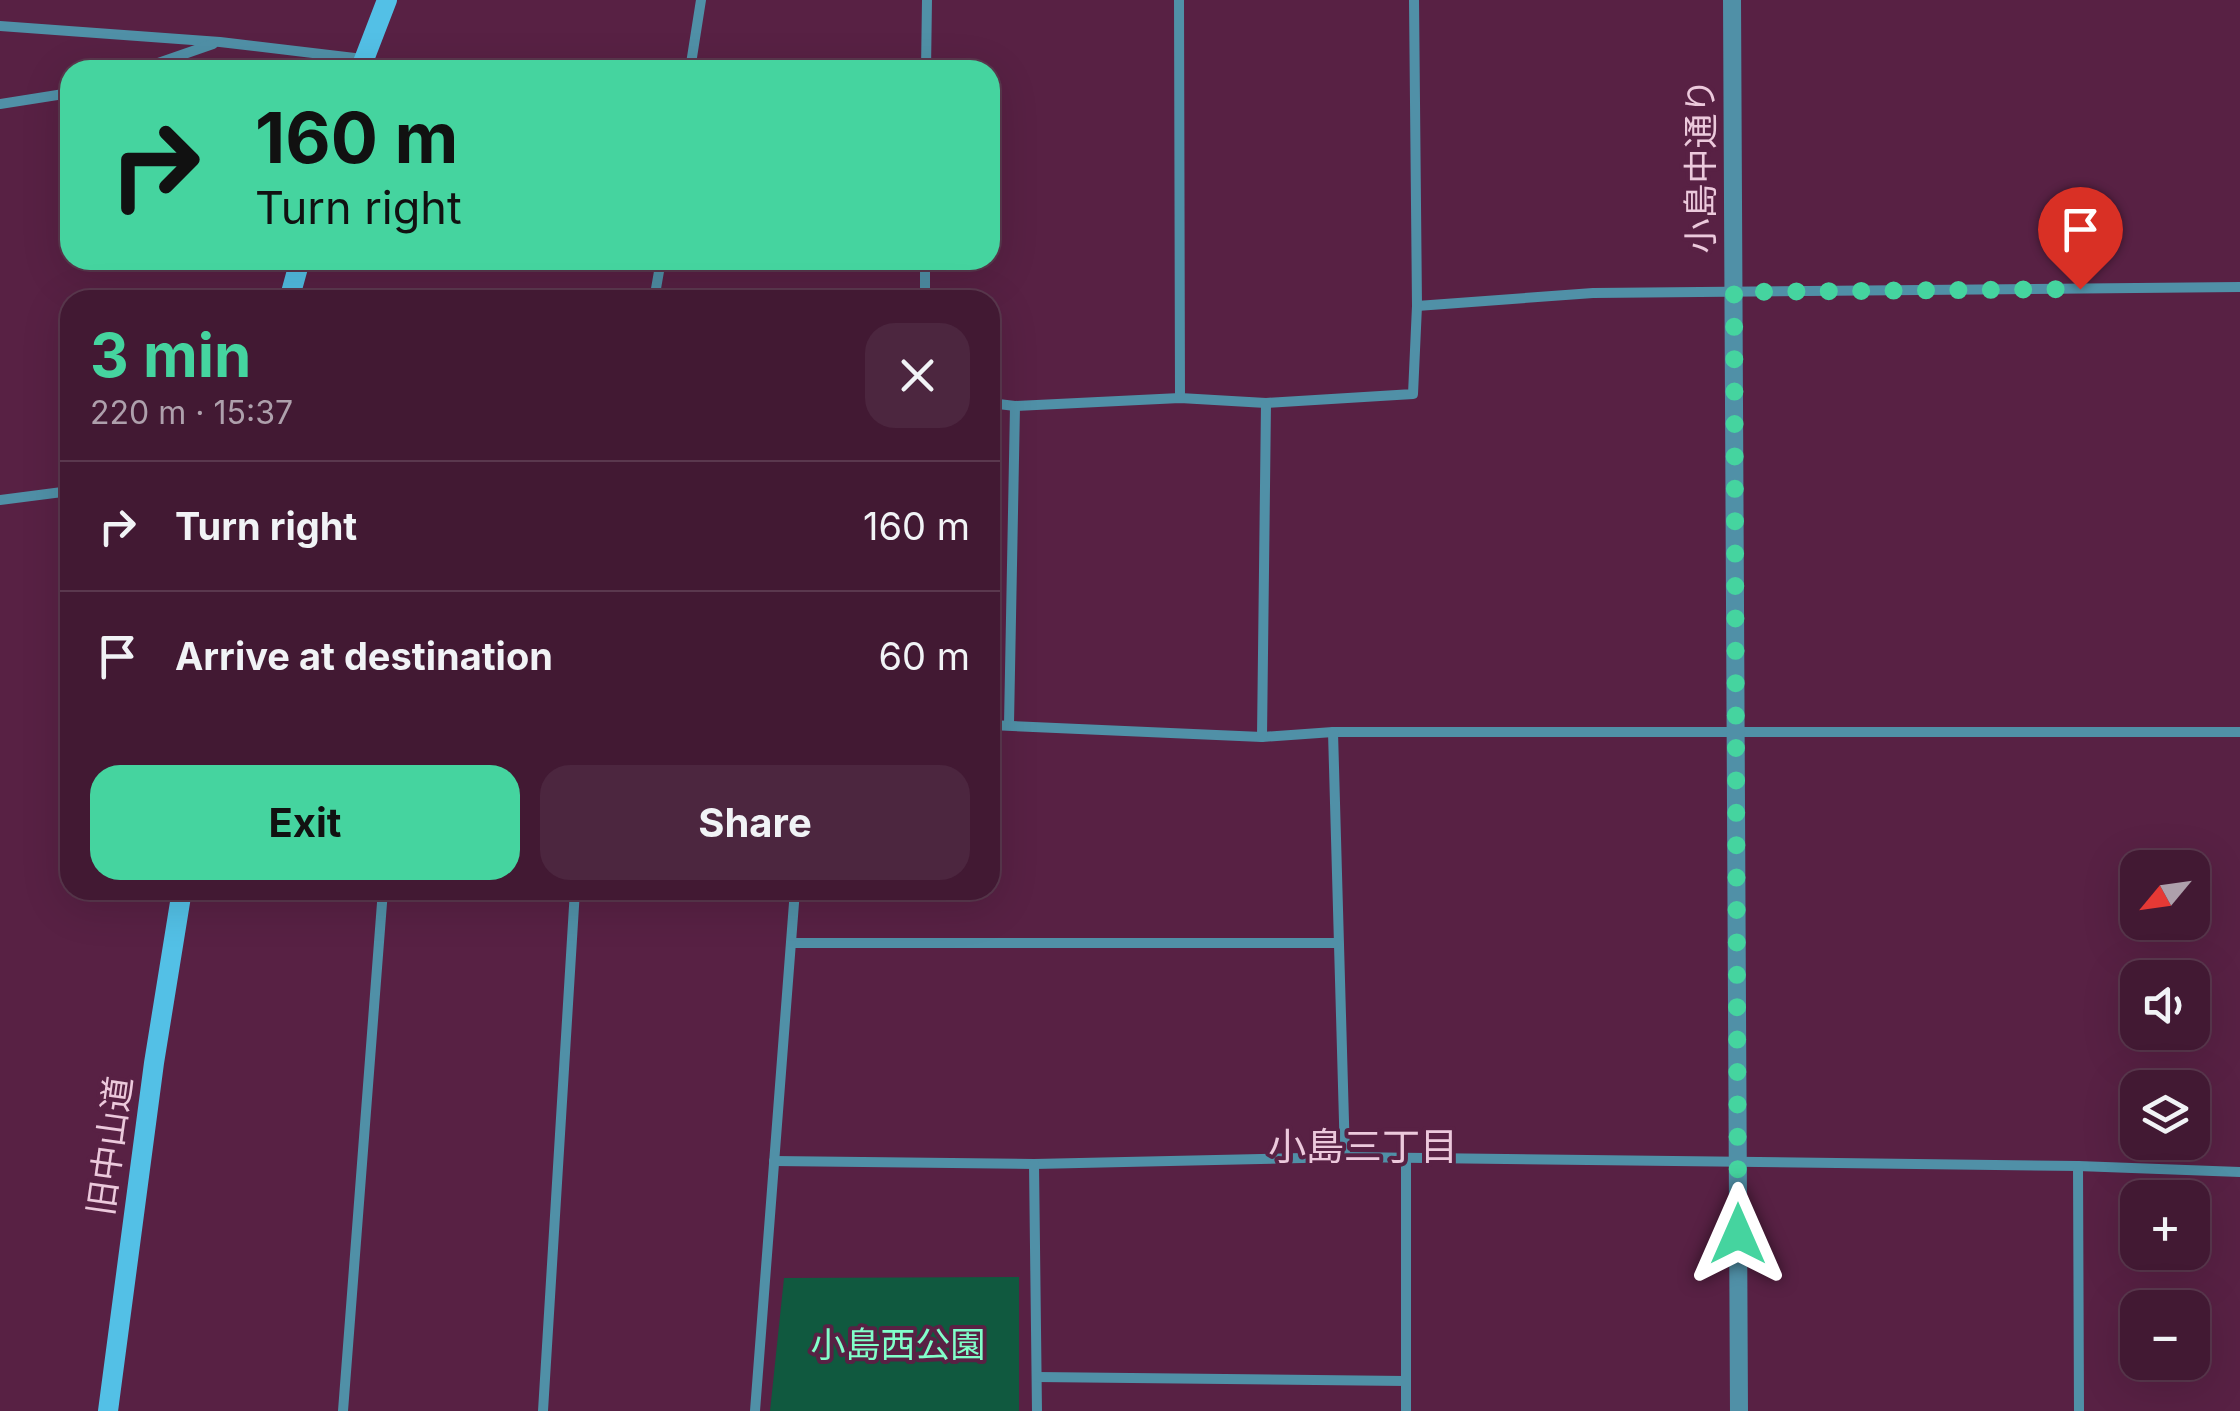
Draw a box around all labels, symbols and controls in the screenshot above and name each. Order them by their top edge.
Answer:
street label: 小島中通り [1679,78,1721,254]
text: 160 m [255,95,458,180]
icon: right [90,100,220,230]
text: Turn right [255,180,462,235]
pin [2038,187,2123,290]
icon: arrive [2053,202,2108,257]
text: 3 min [90,319,251,391]
button: close [865,323,970,428]
text: 220 m · 15:37 [90,393,293,432]
icon: right [90,499,145,554]
text: Turn right [175,503,357,549]
text: 160 m [863,503,970,549]
icon: arrive [90,629,145,684]
text: Arrive at destination [175,633,553,679]
text: 60 m [878,633,970,679]
button: Exit [90,765,520,880]
button: Share [540,765,970,880]
north arrow [2120,850,2210,940]
map controls [2120,850,2210,1380]
button: sound [2120,960,2210,1050]
button: layers [2120,1070,2210,1160]
street label: 旧中山道 [78,1074,140,1218]
district label: 小島三丁目 [1268,1123,1458,1169]
button: + [2120,1180,2210,1270]
position arrow [1686,1182,1790,1286]
button: − [2120,1290,2210,1380]
park label: 小島西公園 [810,1323,986,1365]

